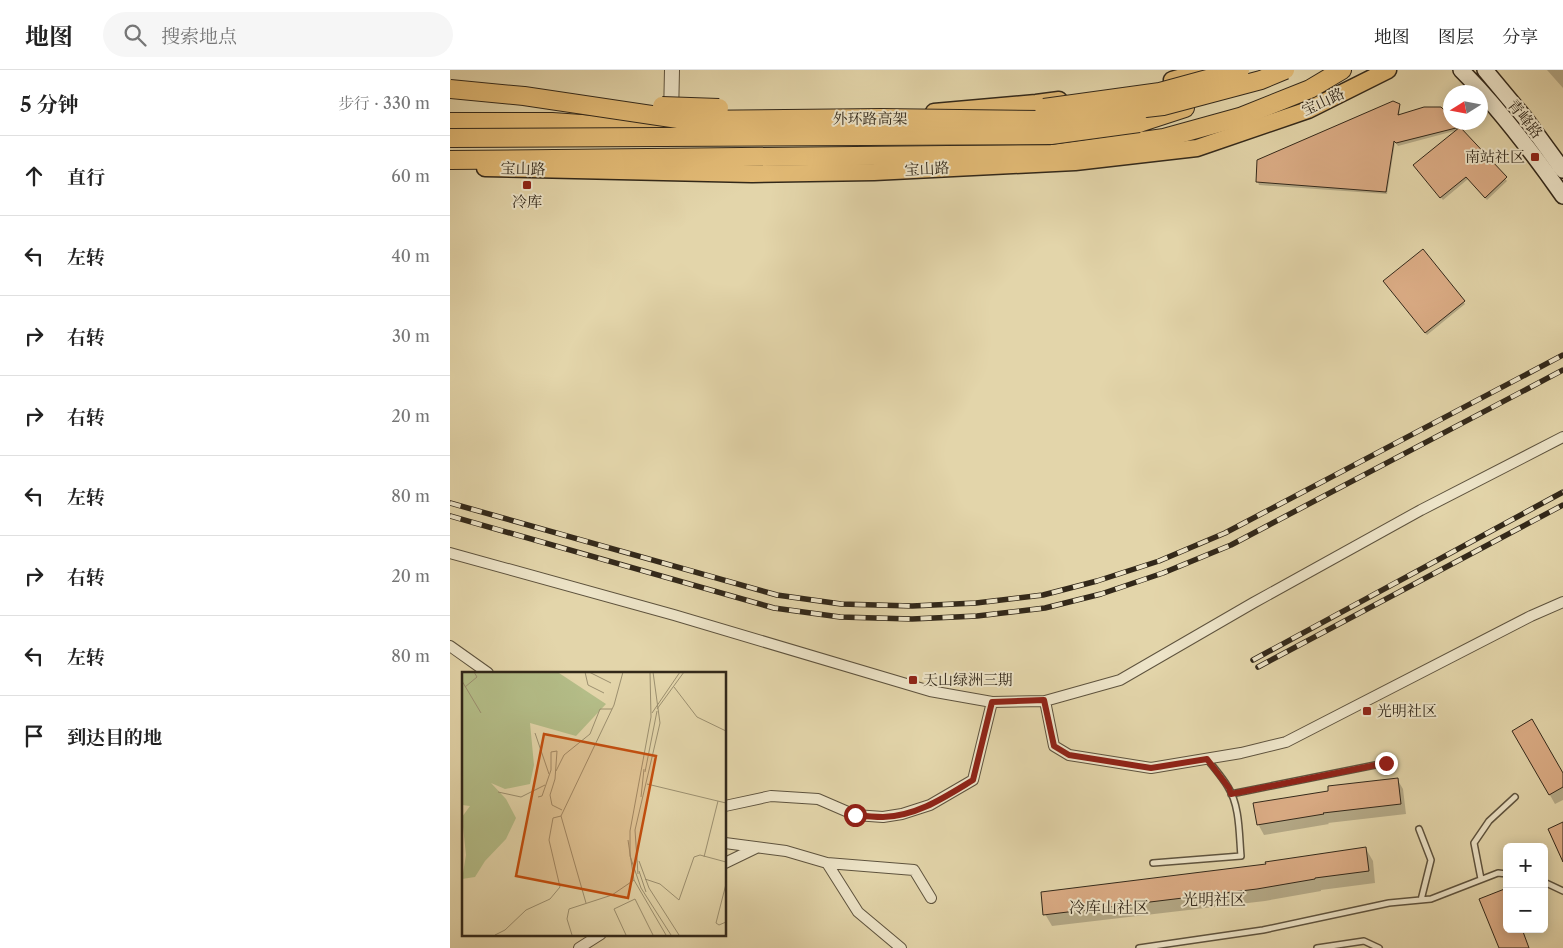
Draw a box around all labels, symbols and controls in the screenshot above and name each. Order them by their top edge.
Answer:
search box [103,12,453,57]
icon: search [121,21,149,49]
text: 地图 [25,22,73,51]
text: 搜索地点 [161,25,237,48]
text: 地图 [1374,26,1410,48]
text: 图层 [1438,26,1474,48]
text: 分享 [1502,26,1538,48]
street label: 宝山路 [1298,83,1347,120]
north arrow [1443,85,1488,130]
text: 5 分钟 [20,92,79,117]
text: 步行 · 330 m [338,93,430,113]
street label: 青峰路 [1504,95,1547,142]
street label: 外环路高架 [832,109,908,128]
place label: 南站社区 [1465,147,1525,166]
marker: 南站社区 [1529,151,1541,163]
street label: 宝山路 [904,158,950,179]
street label: 宝山路 [500,159,546,178]
icon: ahead [20,162,48,190]
text: 直行 [67,166,105,189]
text: 60 m [391,166,430,186]
marker: 冷库 [521,179,533,191]
place label: 冷库 [512,192,542,211]
icon: left [20,242,48,270]
text: 左转 [67,246,105,269]
text: 40 m [391,246,430,266]
icon: right [20,322,48,350]
text: 右转 [67,326,105,349]
text: 30 m [392,326,430,346]
icon: right [20,402,48,430]
text: 右转 [67,406,105,429]
text: 20 m [391,406,430,426]
icon: left [20,482,48,510]
text: 左转 [67,486,105,509]
text: 80 m [391,486,430,506]
icon: right [20,562,48,590]
text: 右转 [67,566,105,589]
text: 20 m [391,566,430,586]
icon: left [20,642,48,670]
text: 左转 [67,646,105,669]
text: 80 m [391,646,430,666]
place label: 天山绿洲三期 [923,670,1013,689]
inset map [462,672,726,936]
marker: 天山绿洲三期 [907,674,919,686]
place label: 光明社区 [1377,701,1437,720]
marker: 光明社区 [1361,705,1373,717]
icon: arrive [20,722,48,750]
text: 到达目的地 [67,726,162,749]
route end [1375,752,1398,775]
route start [844,804,867,827]
map controls [1503,843,1548,933]
button: + [1503,843,1548,888]
button: − [1503,888,1548,933]
district label: 光明社区 [1182,889,1246,909]
district label: 冷库山社区 [1069,897,1149,917]

